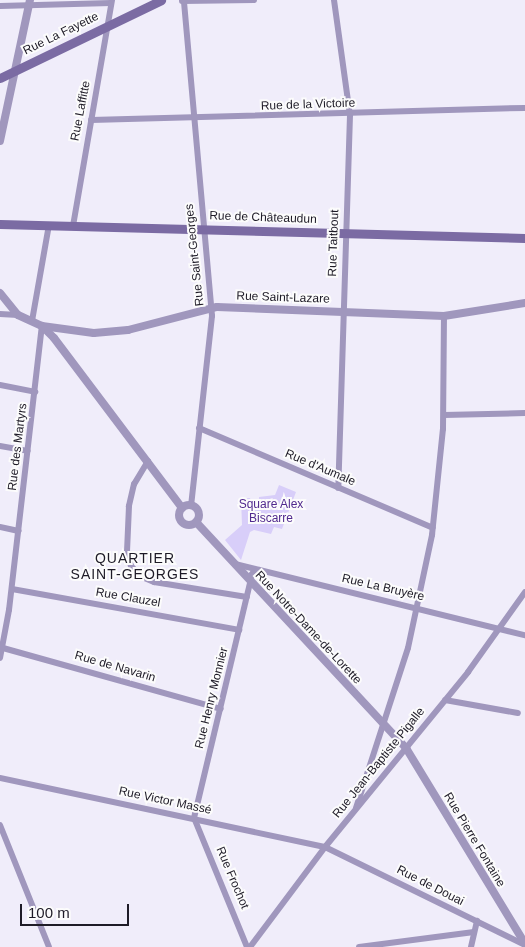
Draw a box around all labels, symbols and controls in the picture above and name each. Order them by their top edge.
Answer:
street label: Rue La Fayette [21,10,101,58]
street label: Rue Laffitte [68,80,94,142]
street label: Rue de la Victoire [261,96,355,114]
street label: Rue Saint-Georges [182,203,208,307]
street label: Rue de Châteaudun [209,209,317,227]
street label: Rue Taitbout [326,209,342,277]
street label: Rue Saint-Lazare [236,289,330,307]
street label: Rue des Martyrs [5,402,31,492]
street label: Rue d'Aumale [283,447,357,489]
park label: Square Alex Biscarre [238,498,304,526]
district label: QUARTIER SAINT-GEORGES [69,550,201,582]
street label: Rue Notre-Dame-de-Lorette [252,568,364,688]
street label: Rue La Bruyère [340,572,426,604]
street label: Rue Clauzel [95,585,161,611]
street label: Rue Henry Monnier [192,646,232,750]
street label: Rue de Navarin [73,649,157,685]
street label: Rue Jean-Baptiste Pigalle [330,705,428,821]
street label: Rue Victor Massé [117,784,213,818]
street label: Rue Pierre Fontaine [440,790,508,890]
street label: Rue Frochot [212,845,252,911]
street label: Rue de Douai [394,863,466,909]
scale bar [22,894,131,926]
text: 100 m [28,904,70,921]

